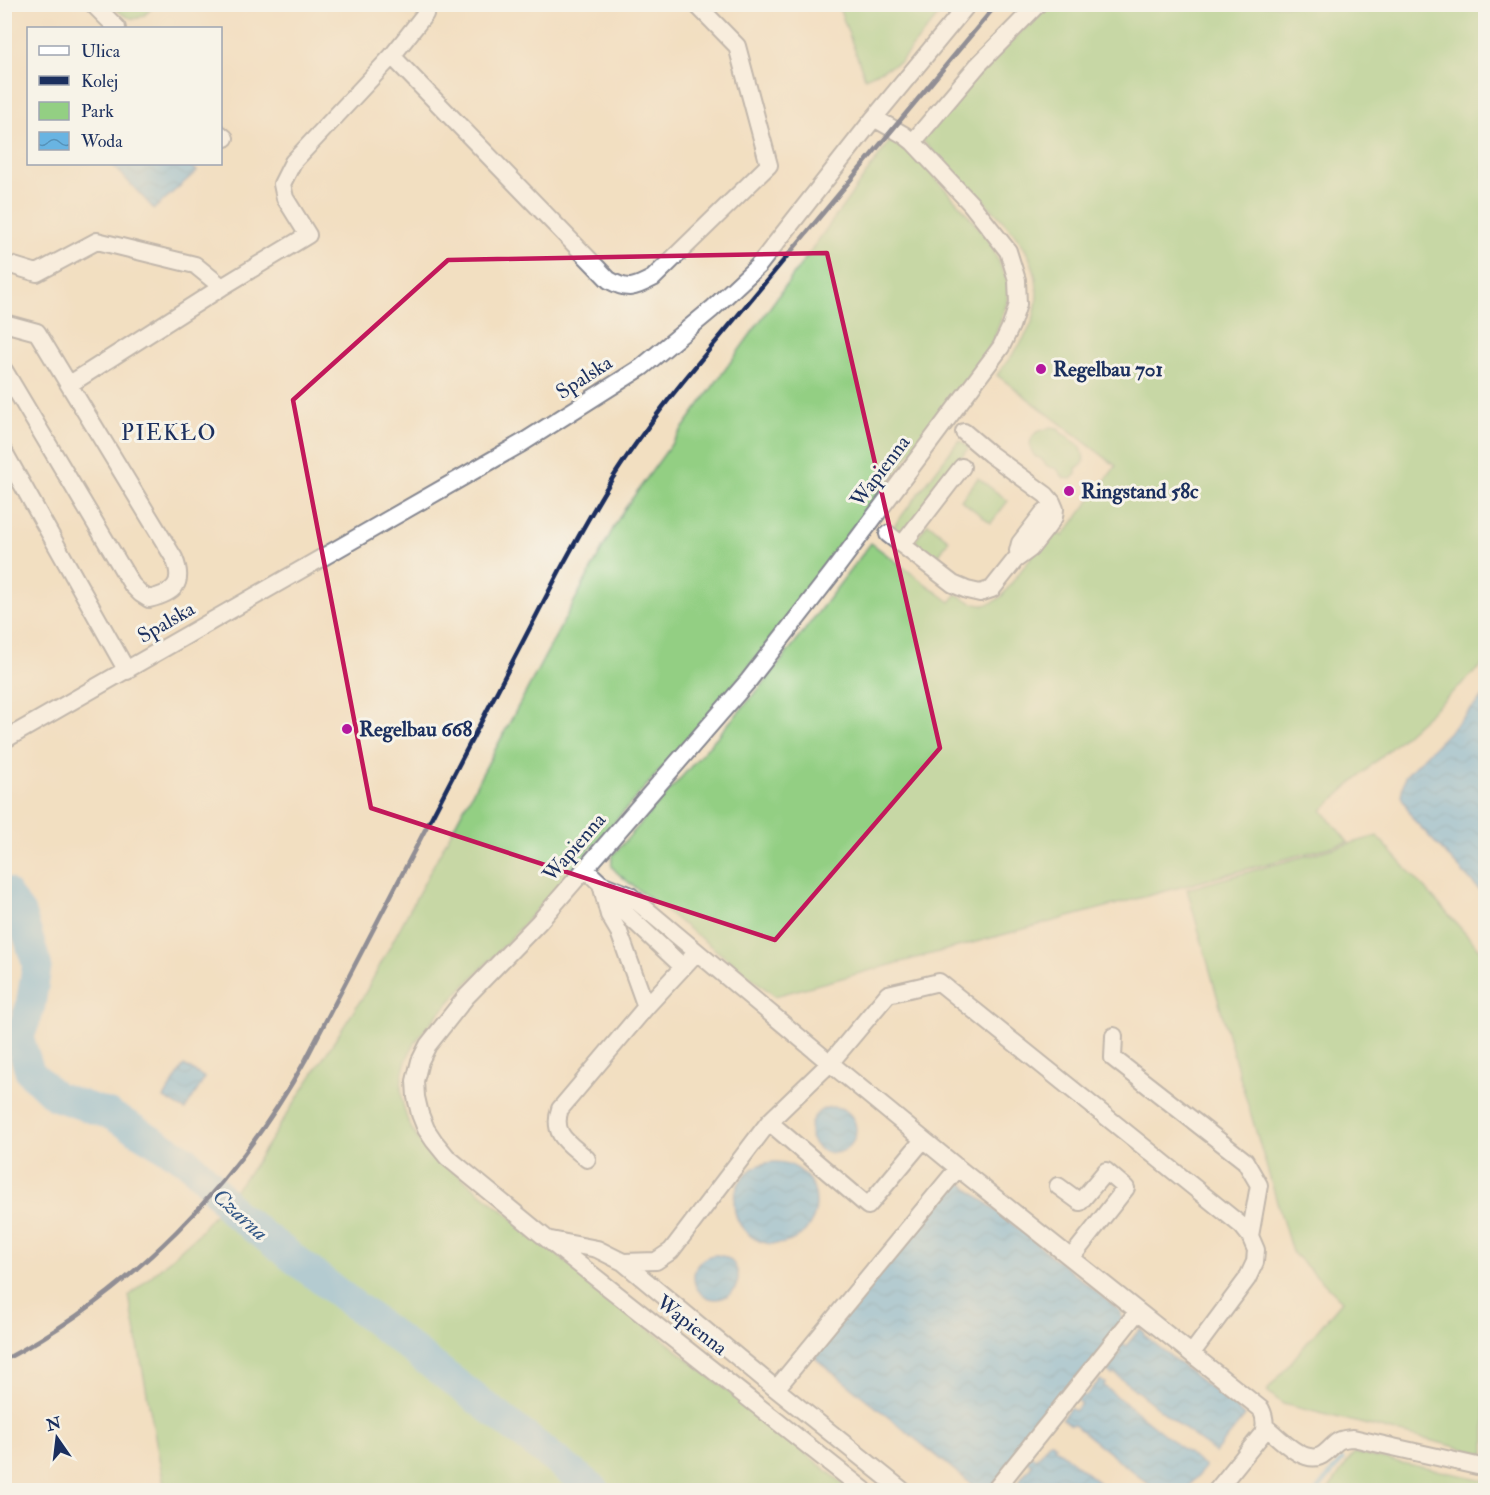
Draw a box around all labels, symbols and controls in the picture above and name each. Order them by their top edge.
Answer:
legend [27,27,222,165]
text: Ulica [81,40,121,63]
text: Kolej [81,70,118,93]
text: Park [81,100,114,123]
text: Woda [80,130,123,153]
street label: Spalska [551,349,618,406]
place label: Regelbau 701 [1053,356,1163,383]
marker: Regelbau 701 [1034,362,1048,376]
district label: PIEKŁO [121,419,217,447]
street label: Wapienna [844,430,916,513]
place label: Ringstand 58c [1081,478,1199,505]
marker: Ringstand 58c [1062,484,1076,498]
street label: Spalska [133,595,200,650]
place label: Regelbau 668 [359,716,472,743]
marker: Regelbau 668 [340,722,354,736]
street label: Wapienna [536,807,612,888]
water label: Czarna [207,1182,274,1247]
street label: Wapienna [650,1289,733,1362]
north arrow [27,1408,87,1468]
text: N [43,1413,64,1436]

